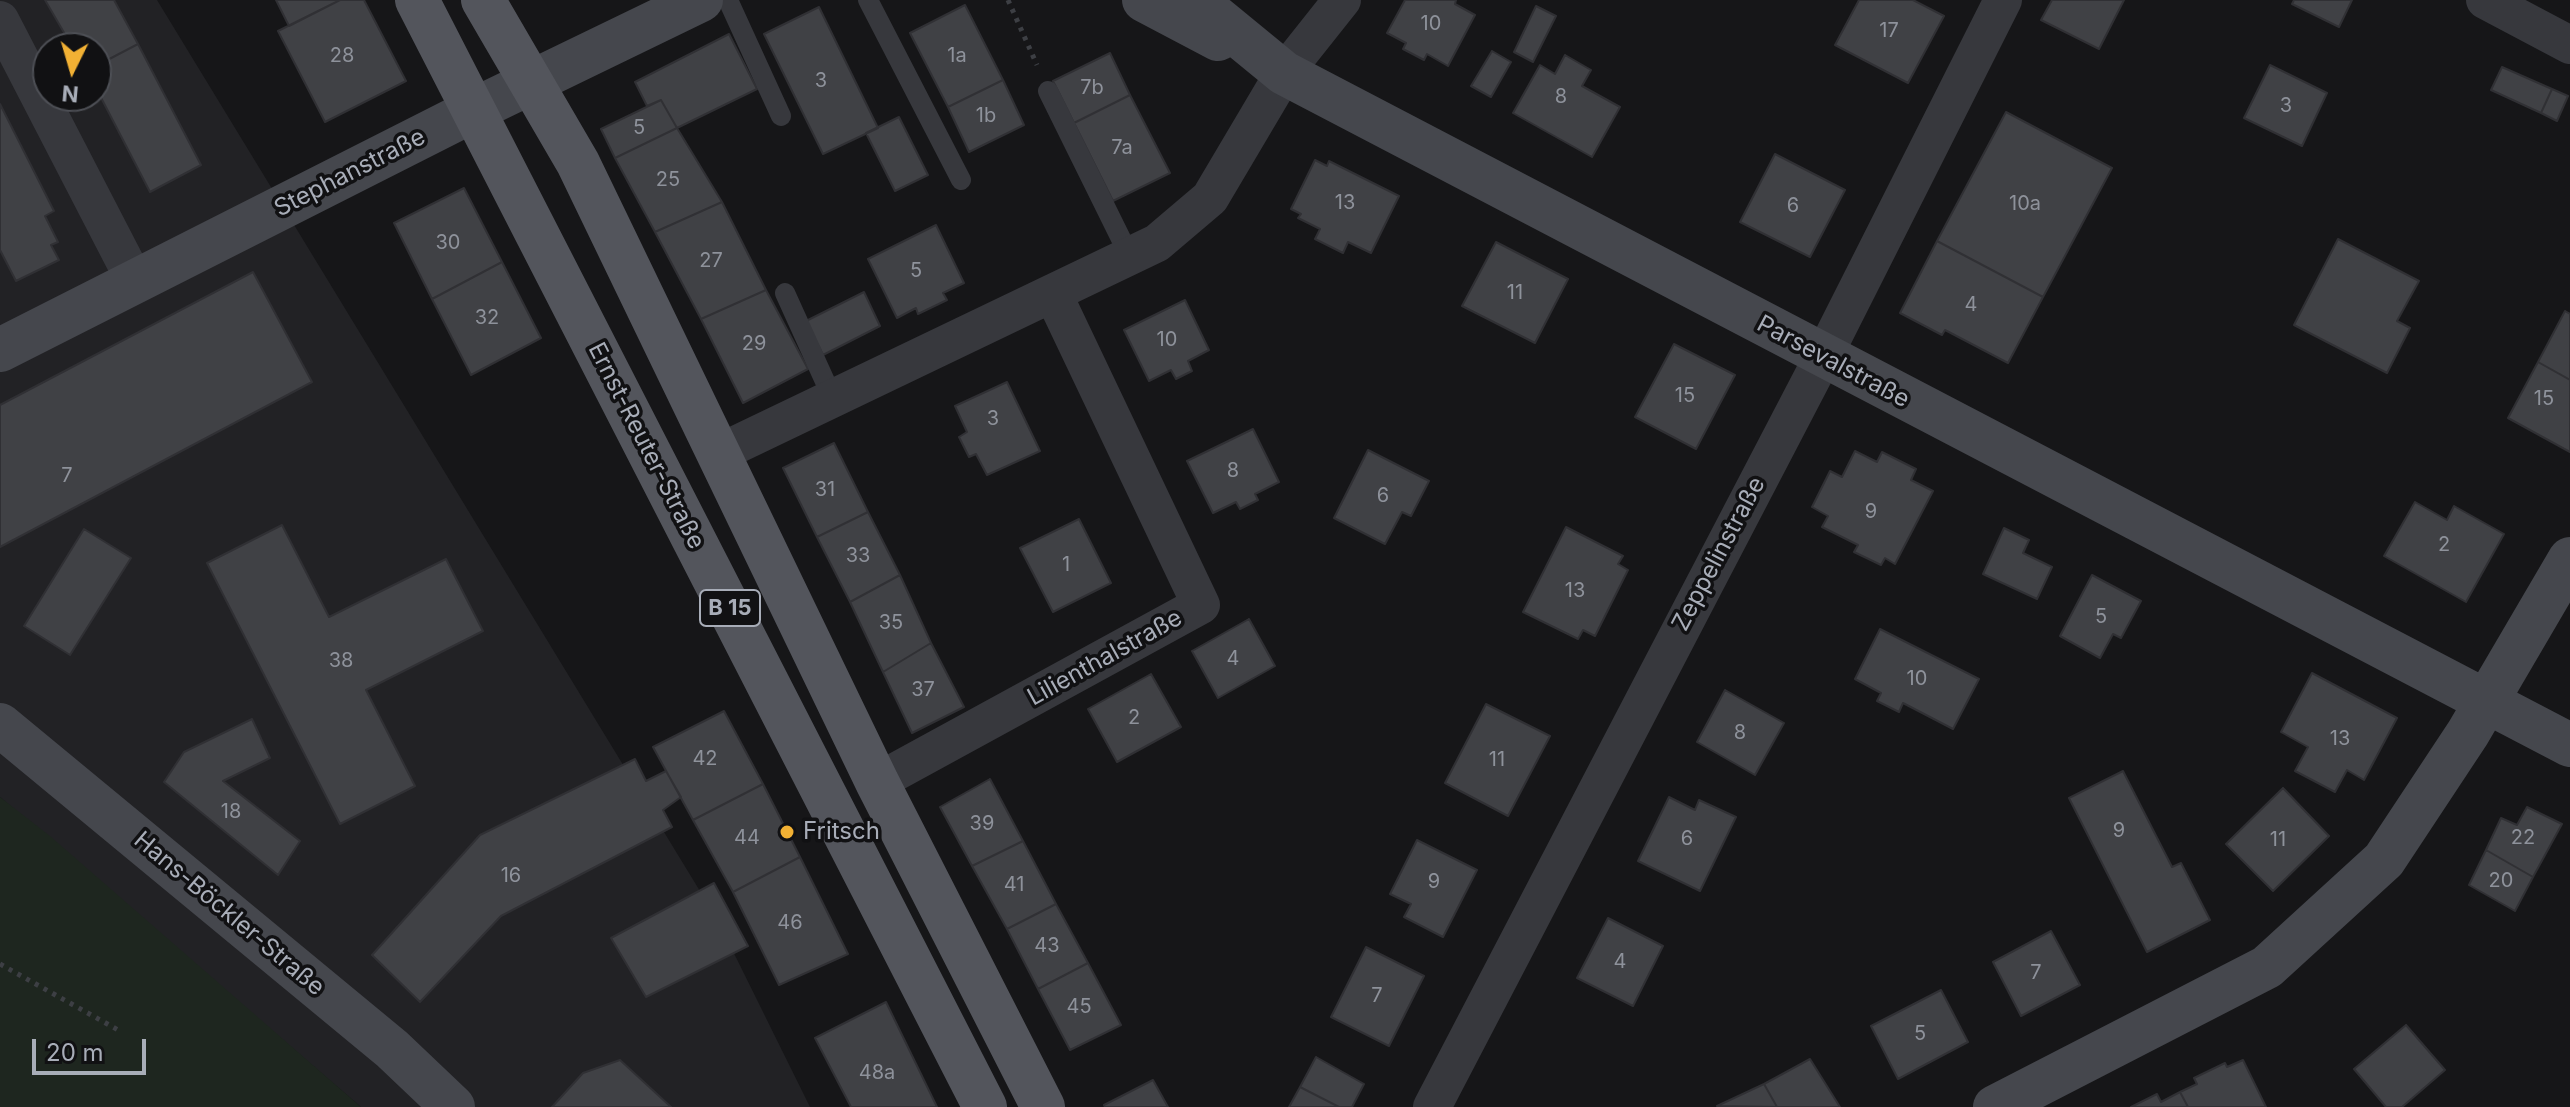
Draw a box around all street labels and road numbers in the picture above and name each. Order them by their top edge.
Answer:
street label: Stephanstraße [270,123,430,223]
street label: Parsevalstraße [1752,310,1914,414]
street label: Ernst-Reuter-Straße [581,338,711,554]
street label: Zeppelinstraße [1666,472,1772,636]
road number: B 15 [700,590,760,626]
street label: Lilienthalstraße [1023,604,1187,712]
street label: Hans-Böckler-Straße [128,826,330,1002]

